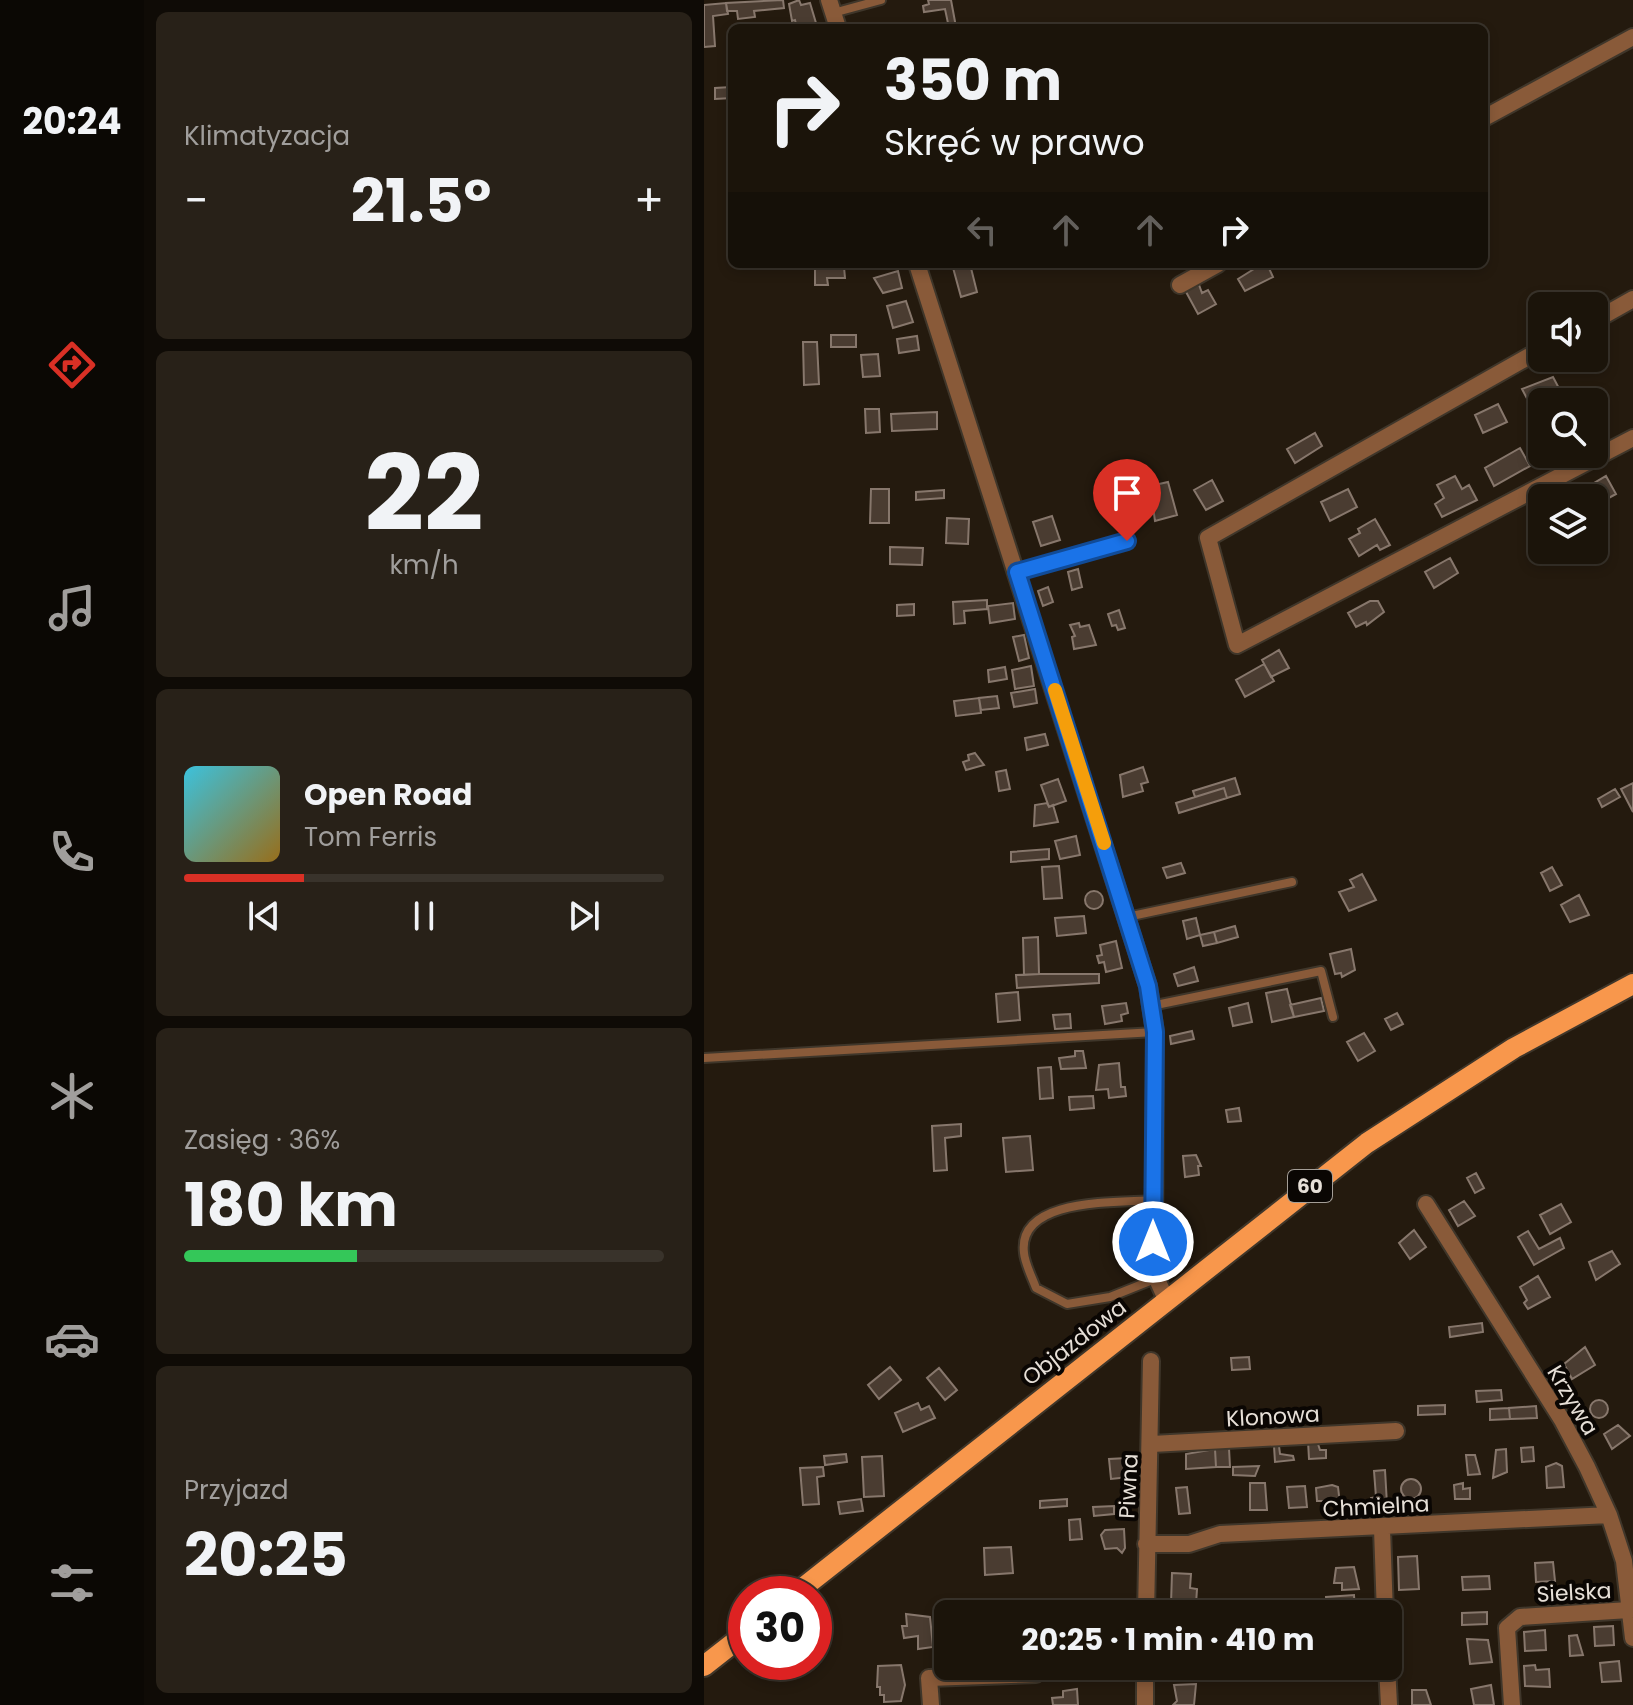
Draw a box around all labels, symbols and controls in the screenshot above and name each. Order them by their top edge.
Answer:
text: 350 m [884,41,1062,120]
icon: right [752,56,856,160]
text: 20:24 [22,96,122,147]
text: Skręć w prawo [884,117,1145,168]
text: Klimatyzacja [184,118,350,154]
text: 21.5° [351,159,491,243]
text: − [184,170,208,231]
text: + [634,170,664,231]
icon: left [960,208,1004,252]
icon: ahead [1044,208,1088,252]
icon: ahead [1128,208,1172,252]
icon: right [1212,208,1256,252]
map controls [1528,292,1608,564]
button: sound [1528,292,1608,372]
icon: directions [44,337,100,393]
button: search [1528,388,1608,468]
text: 22 [365,421,483,566]
pin [1093,459,1161,541]
icon: arrive [1105,471,1149,515]
button: layers [1528,484,1608,564]
text: km/h [389,547,459,583]
icon: music [44,580,100,636]
text: Open Road [304,773,472,816]
text: Tom Ferris [304,819,437,855]
icon: phone [44,824,100,880]
icon: previous [242,894,286,938]
icon: pause [402,894,446,938]
icon: next [562,894,606,938]
icon: climate [44,1068,100,1124]
text: Zasięg · 36% [184,1122,340,1158]
text: 180 km [184,1163,398,1247]
road number: 60 [1288,1170,1332,1202]
position arrow [1111,1200,1195,1284]
street label: Objazdowa [1016,1292,1133,1393]
icon: car [44,1311,100,1367]
street label: Krzywa [1540,1359,1606,1441]
street label: Klonowa [1225,1399,1321,1434]
street label: Piwna [1111,1453,1146,1519]
text: Przyjazd [184,1472,289,1508]
street label: Chmielna [1322,1488,1430,1525]
text: 20:25 [184,1513,348,1597]
icon: filters [44,1555,100,1611]
street label: Sielska [1536,1575,1612,1610]
speed limit sign: 30 [728,1576,832,1680]
text: 20:25 · 1 min · 410 m [1022,1618,1314,1661]

